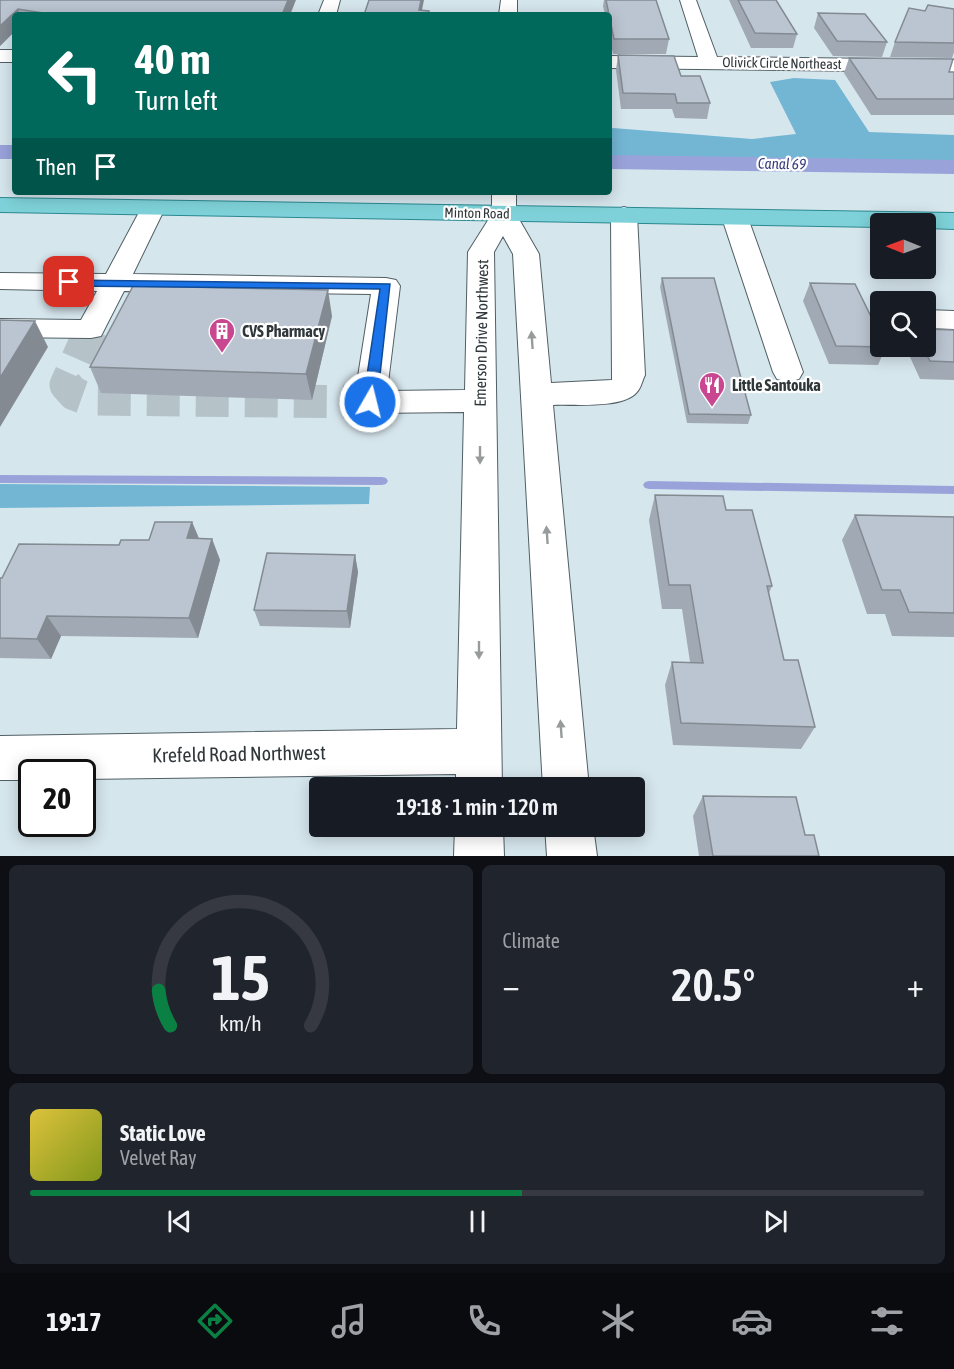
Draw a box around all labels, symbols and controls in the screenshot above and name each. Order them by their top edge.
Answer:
text: 40 m [135,35,210,83]
icon: left [36,36,114,114]
street label: Olivick Circle Northeast [722,54,842,72]
text: Turn left [135,85,218,116]
icon: arrive [89,150,122,183]
text: Then [36,154,77,180]
water label: Canal 69 [758,155,806,172]
street label: Minton Road [444,204,510,222]
north arrow [870,213,936,279]
map controls [870,213,936,357]
pin [43,256,94,307]
street label: Emerson Drive Northwest [471,259,491,407]
icon: arrive [52,265,85,298]
button: search [870,291,936,357]
building icon: CVS Pharmacy [207,316,237,354]
place label: CVS Pharmacy [242,322,326,340]
one-way arrow [528,331,537,350]
position arrow [338,370,402,434]
restaurant icon: Little Santouka [697,370,727,408]
place label: Little Santouka [732,376,821,394]
one-way arrow [475,445,485,464]
one-way arrow [542,525,552,544]
one-way arrow [474,640,484,659]
one-way arrow [556,720,566,739]
street label: Krefeld Road Northwest [152,740,326,767]
speed limit sign: 20 [18,759,96,837]
text: 19:18 · 1 min · 120 m [396,794,558,820]
text: Climate [503,929,560,952]
text: 15 [211,942,270,1013]
text: 20.5° [671,959,755,1011]
text: − [503,966,520,1004]
text: + [907,966,924,1004]
text: km/h [219,1012,262,1037]
text: Static Love [120,1120,206,1146]
text: Velvet Ray [120,1146,197,1169]
icon: previous [163,1205,196,1238]
icon: pause [461,1205,494,1238]
icon: next [759,1205,792,1238]
icon: directions [194,1300,236,1342]
icon: music [328,1300,370,1342]
icon: phone [463,1300,505,1342]
icon: climate [597,1300,639,1342]
icon: car [731,1300,773,1342]
icon: filters [866,1300,908,1342]
text: 19:17 [46,1306,102,1337]

